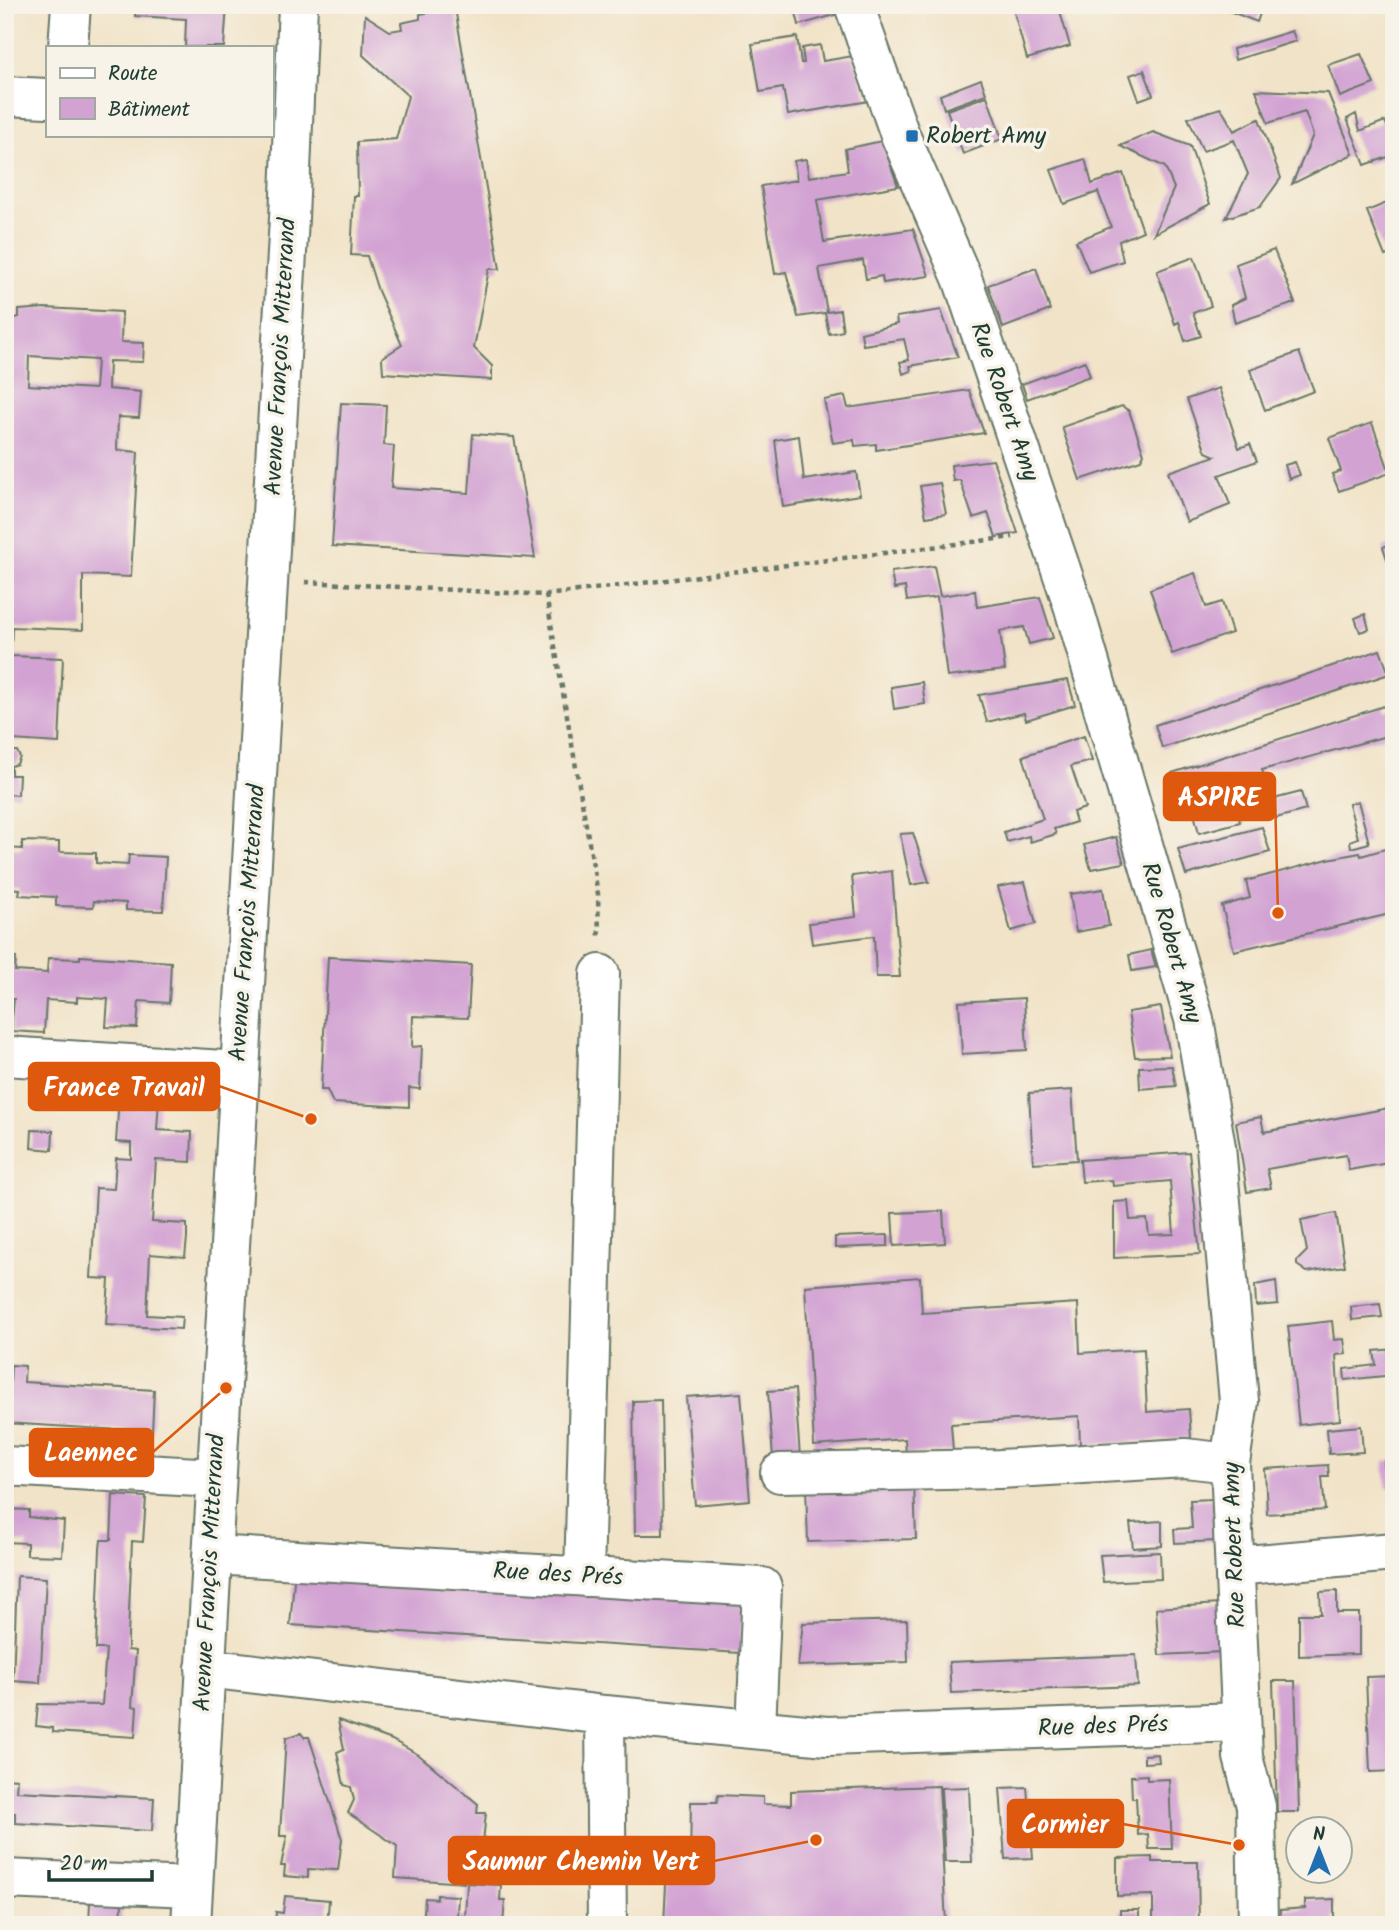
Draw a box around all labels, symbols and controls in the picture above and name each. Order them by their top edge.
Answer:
legend [46,46,273,136]
text: Route [108,58,158,91]
text: Bâtiment [108,94,191,127]
place label: Robert Amy [926,117,1047,156]
marker: Robert Amy [904,128,920,144]
street label: Avenue François Mitterrand [254,216,308,497]
street label: Rue Robert Amy [959,317,1050,488]
callout: ASPIRE [1164,773,1275,820]
text: ASPIRE [1178,778,1262,820]
street label: Avenue François Mitterrand [219,782,277,1063]
street label: Rue Robert Amy [1129,858,1213,1029]
callout: France Travail [29,1063,219,1110]
text: France Travail [43,1068,205,1110]
callout: Laennec [30,1429,153,1476]
street label: Avenue François Mitterrand [183,1432,237,1713]
text: Laennec [44,1433,138,1475]
street label: Rue Robert Amy [1213,1461,1257,1629]
street label: Rue des Prés [492,1552,624,1598]
street label: Rue des Prés [1037,1705,1169,1749]
callout: Cormier [1008,1800,1123,1847]
text: Cormier [1021,1805,1110,1847]
north arrow [1284,1814,1354,1884]
text: N [1313,1820,1325,1850]
callout: Saumur Chemin Vert [449,1837,714,1884]
scale bar [49,1839,152,1883]
text: Saumur Chemin Vert [462,1842,700,1884]
text: 20 m [60,1848,108,1881]

